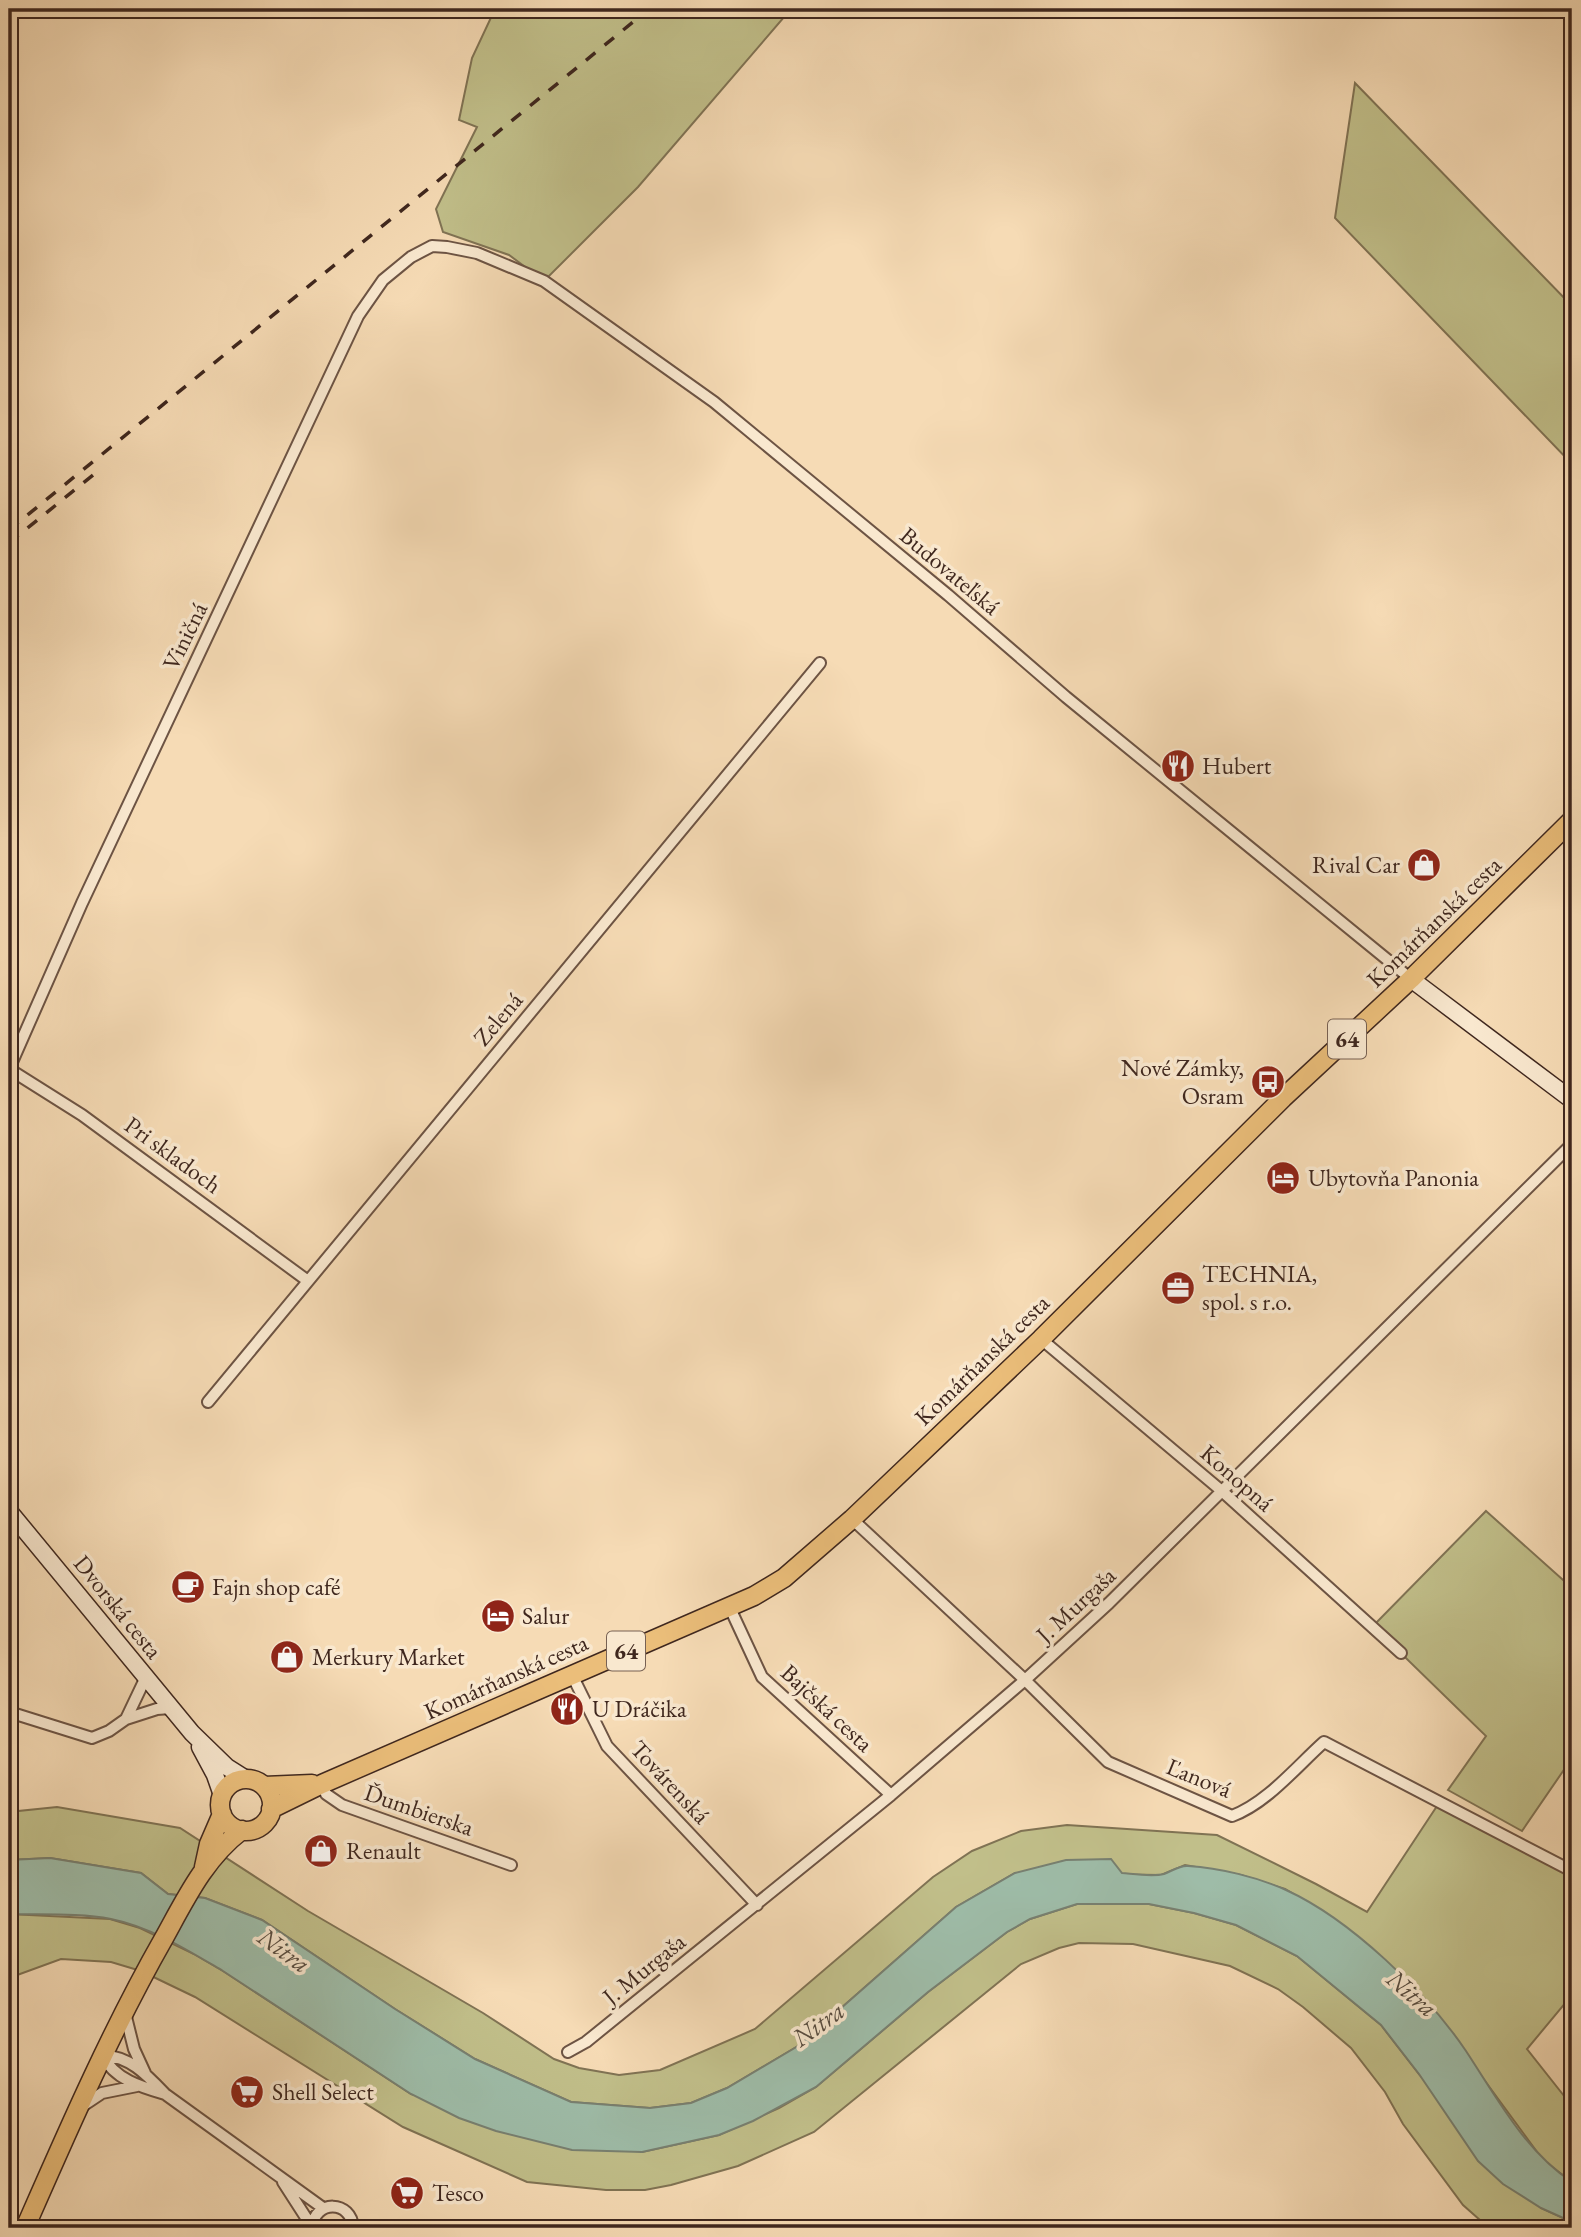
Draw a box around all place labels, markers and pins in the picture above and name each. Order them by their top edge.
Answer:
restaurant icon: Hubert [1159,747,1197,785]
place label: Hubert [1202,750,1272,781]
shop icon: Rival Car [1405,846,1443,884]
place label: Rival Car [1312,849,1400,880]
place label: Nové Zámky, Osram [1121,1052,1244,1111]
bus stop icon: Nové Zámky, Osram [1249,1063,1287,1101]
hotel icon: Ubytovňa Panonia [1264,1159,1302,1197]
place label: Ubytovňa Panonia [1308,1162,1479,1193]
place label: TECHNIA, spol. s r.o. [1202,1258,1317,1317]
office icon: TECHNIA, spol. s r.o. [1159,1269,1197,1307]
cafe icon: Fajn shop café [169,1568,207,1606]
place label: Fajn shop café [212,1571,340,1602]
hotel icon: Salur [479,1597,517,1635]
place label: Salur [522,1600,569,1631]
shop icon: Merkury Market [268,1638,306,1676]
place label: Merkury Market [312,1641,465,1672]
restaurant icon: U Dráčika [548,1690,586,1728]
place label: U Dráčika [592,1693,687,1724]
shop icon: Renault [302,1832,340,1870]
place label: Renault [346,1835,421,1866]
supermarket icon: Shell Select [228,2073,266,2111]
place label: Shell Select [272,2076,374,2107]
supermarket icon: Tesco [388,2174,426,2212]
place label: Tesco [432,2177,484,2208]

